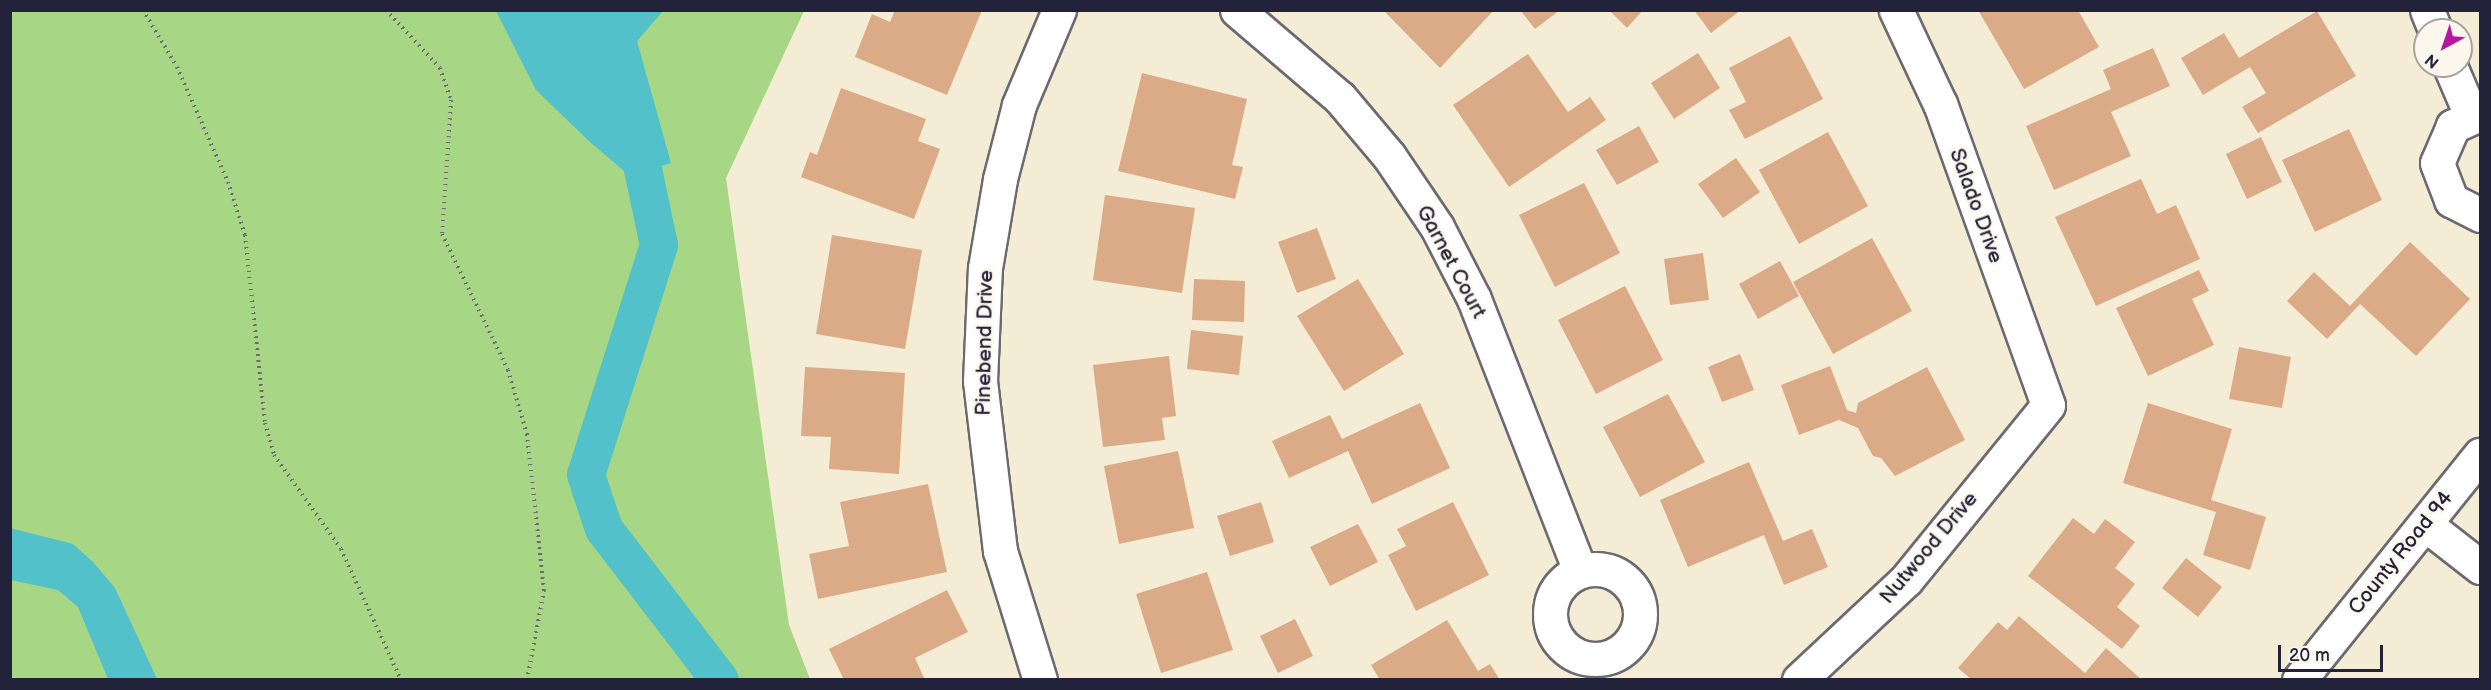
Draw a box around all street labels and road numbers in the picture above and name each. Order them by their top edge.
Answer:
street label: Salado Drive [1944,145,2008,267]
street label: Garnet Court [1411,201,1491,323]
street label: Pinebend Drive [971,270,999,416]
street label: County Road 94 [2343,486,2459,620]
street label: Nutwood Drive [1875,487,1983,609]

